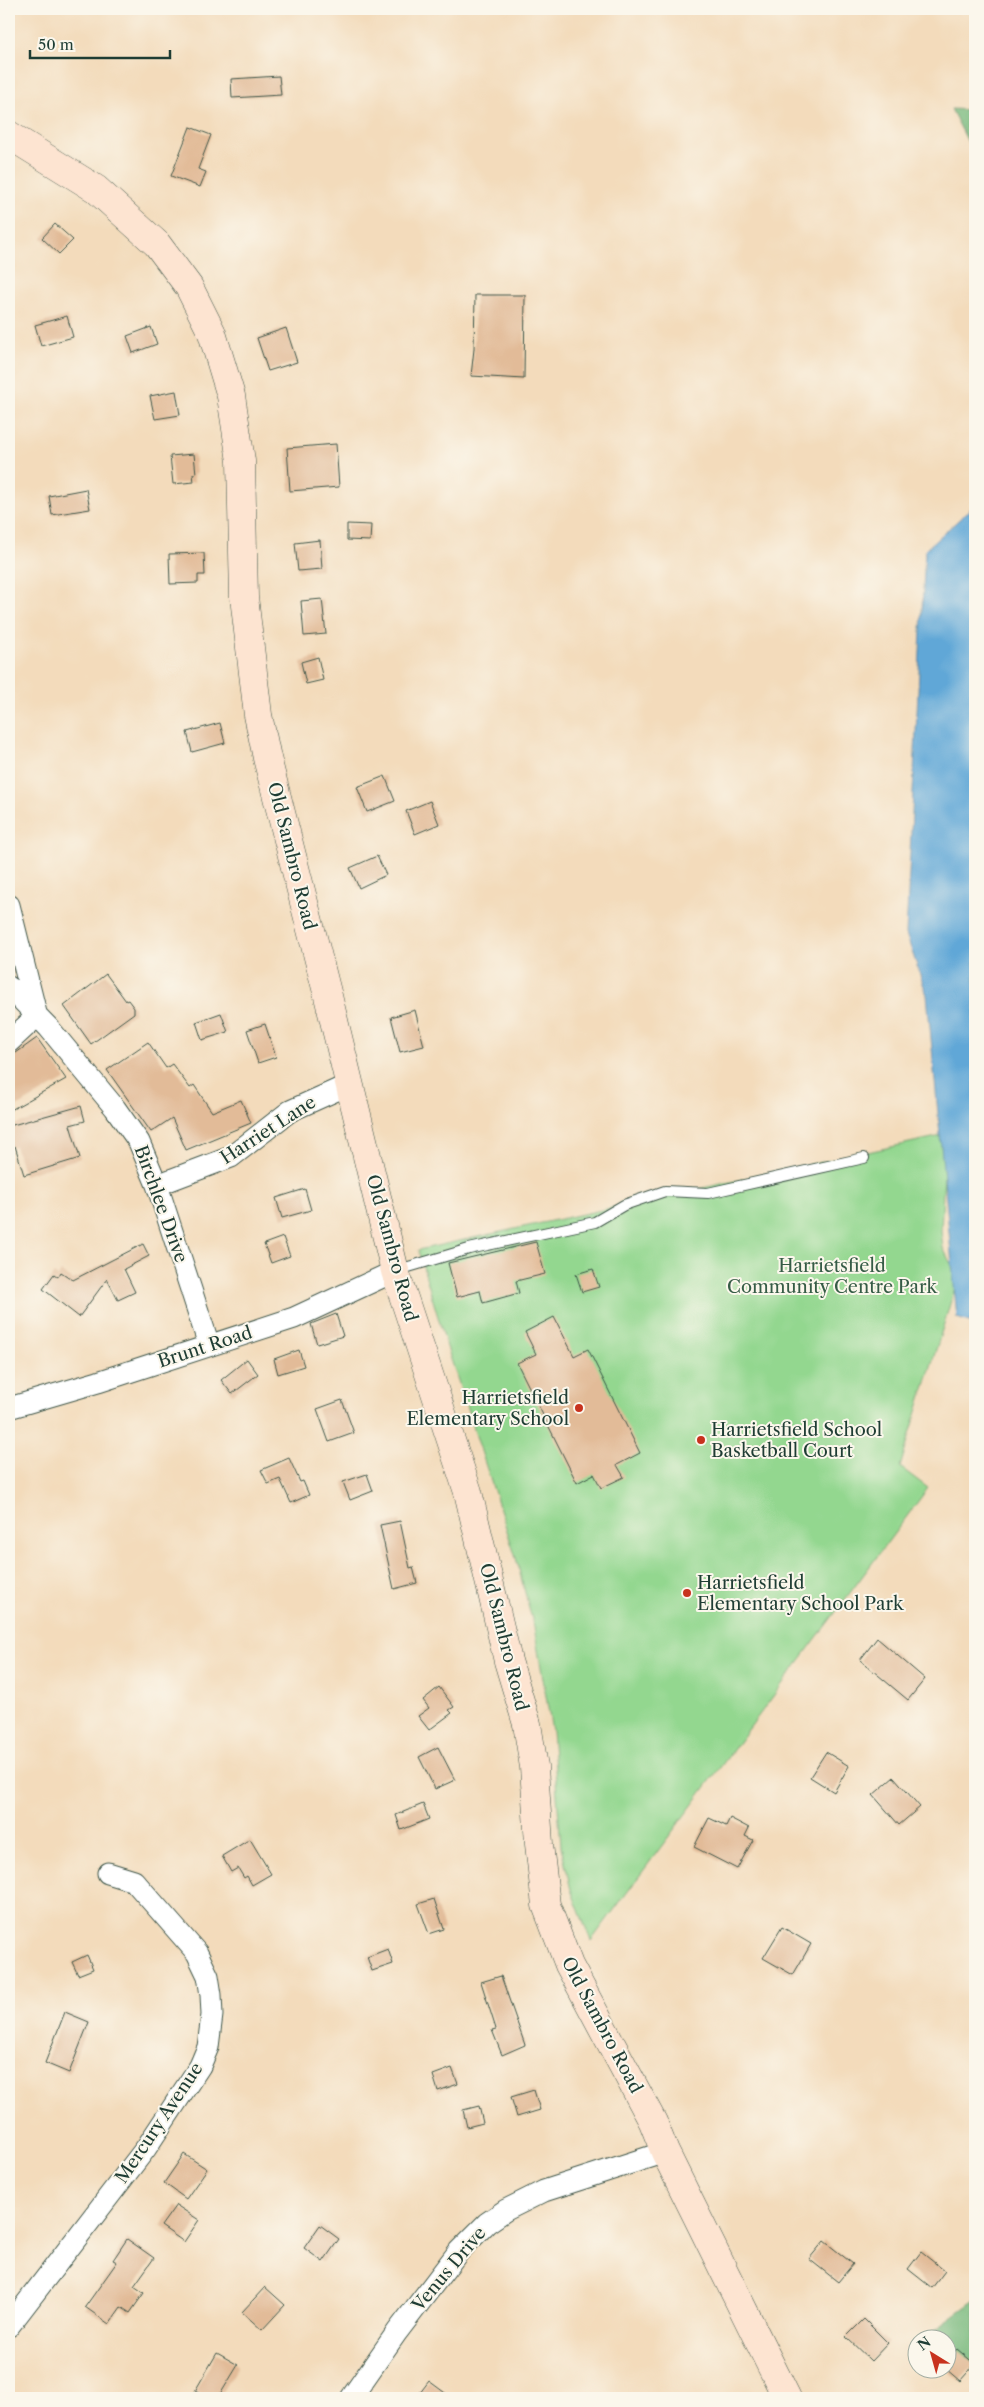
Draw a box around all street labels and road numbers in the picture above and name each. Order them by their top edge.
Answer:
street label: Old Sambro Road [263,780,321,932]
street label: Harriet Lane [216,1091,320,1169]
street label: Birchlee Drive [130,1142,192,1266]
street label: Old Sambro Road [362,1172,422,1324]
street label: Brunt Road [155,1321,255,1373]
street label: Old Sambro Road [475,1561,533,1713]
street label: Old Sambro Road [557,1953,647,2097]
street label: Mercury Avenue [111,2058,207,2188]
street label: Venus Drive [407,2222,491,2316]

